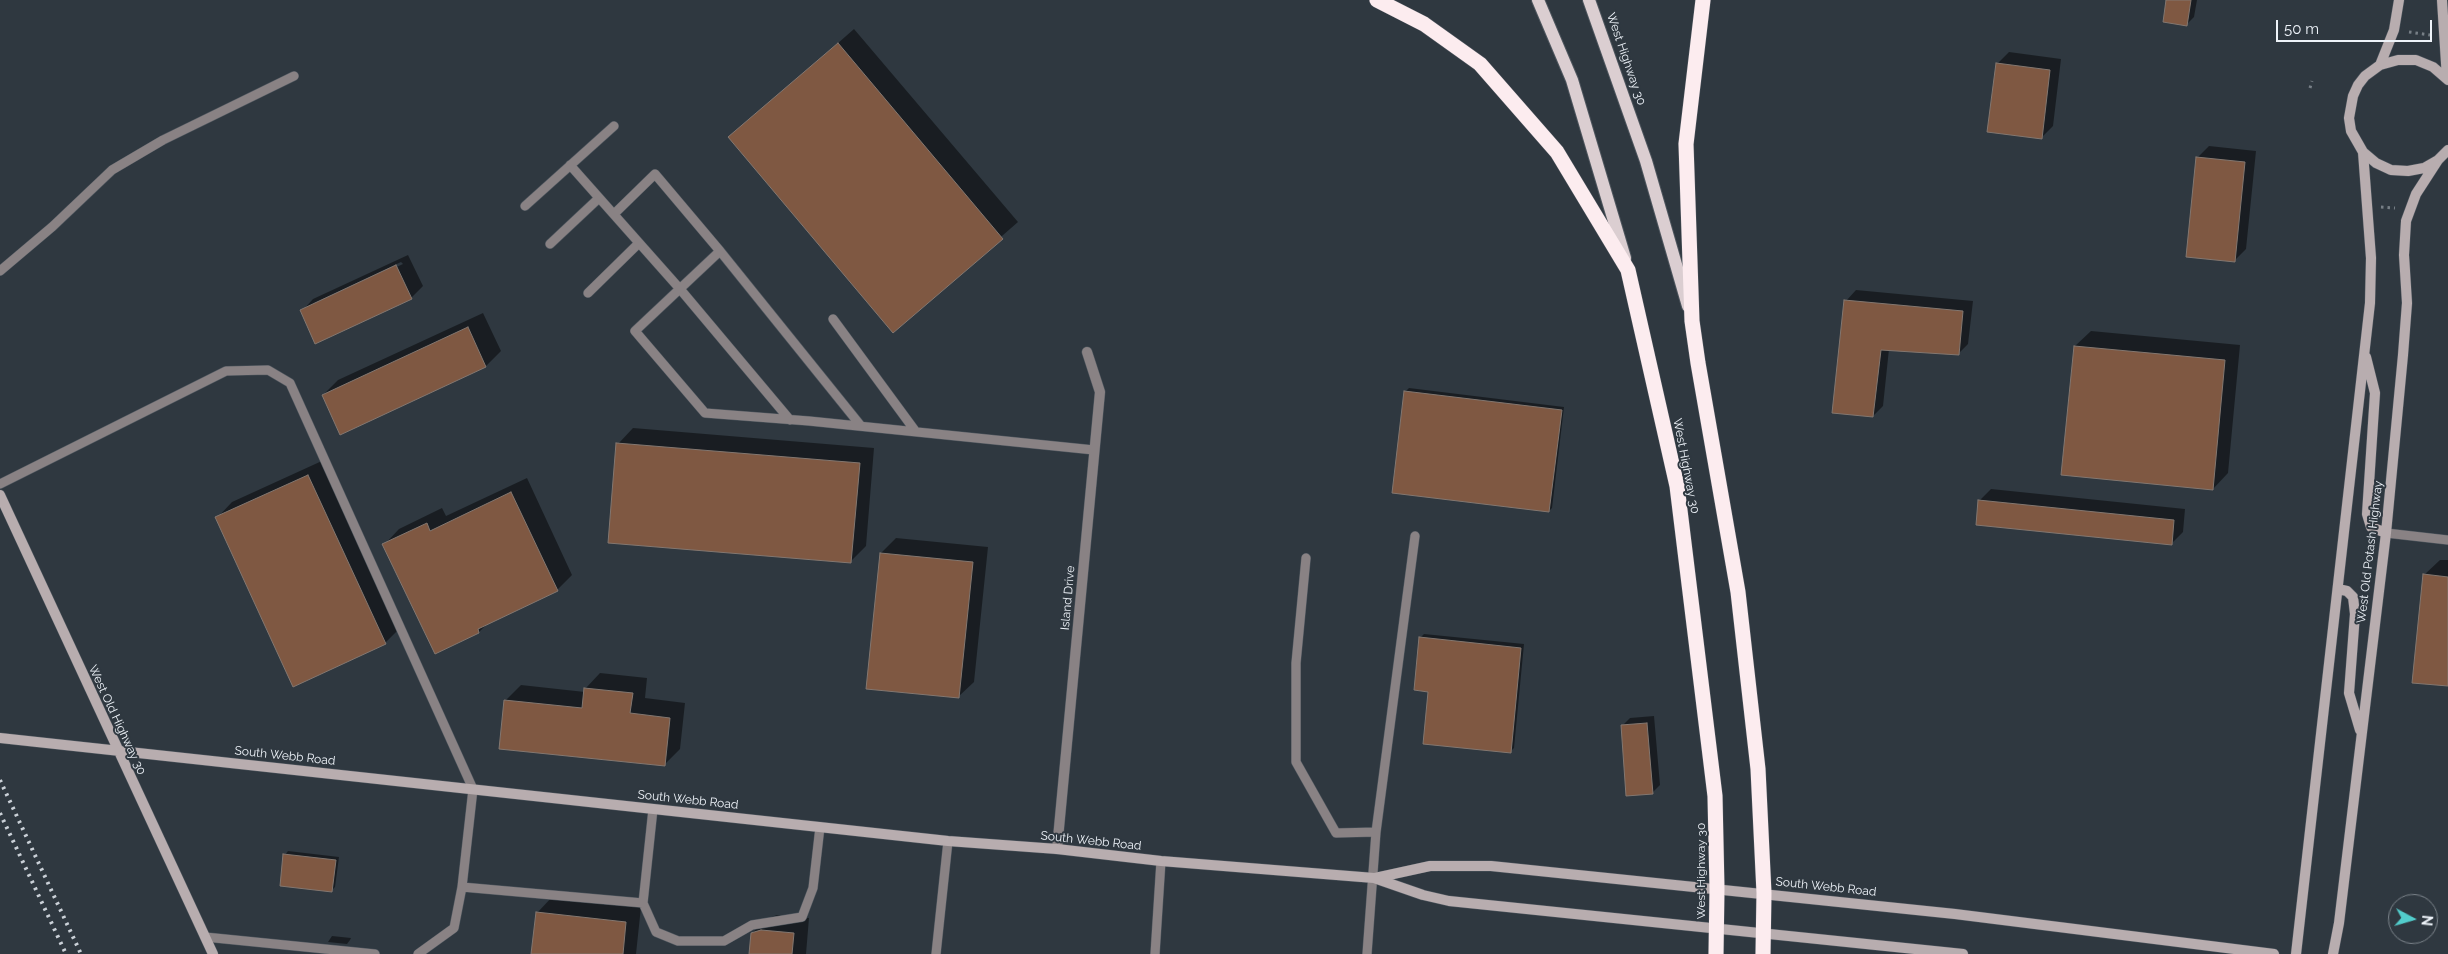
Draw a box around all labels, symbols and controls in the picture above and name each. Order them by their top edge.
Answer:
scale bar [2278,10,2434,42]
street label: West Highway 30 [1603,11,1649,107]
text: 50 m [2284,20,2319,38]
street label: West Highway 30 [1670,417,1702,515]
street label: West Old Potash Highway [2354,480,2386,624]
street label: Island Drive [1058,565,1078,631]
street label: West Old Highway 30 [85,663,149,777]
street label: South Webb Road [234,744,336,768]
street label: South Webb Road [637,788,739,812]
street label: West Highway 30 [1694,823,1708,919]
street label: South Webb Road [1040,829,1142,853]
street label: South Webb Road [1775,875,1877,899]
north arrow [2388,894,2438,944]
text: N [2418,914,2435,927]

